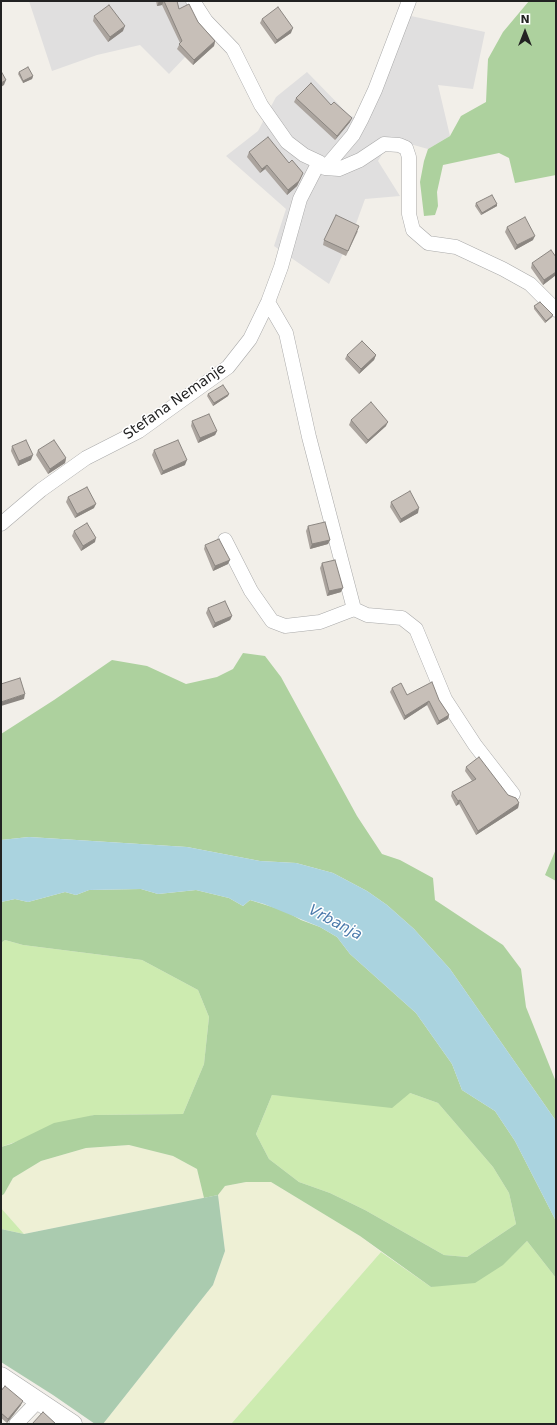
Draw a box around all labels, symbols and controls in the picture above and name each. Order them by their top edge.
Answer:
north arrow [505,12,545,52]
text: N [520,13,530,26]
street label: Stefana Nemanje [121,360,229,444]
water label: Vrbanja [305,901,365,945]

